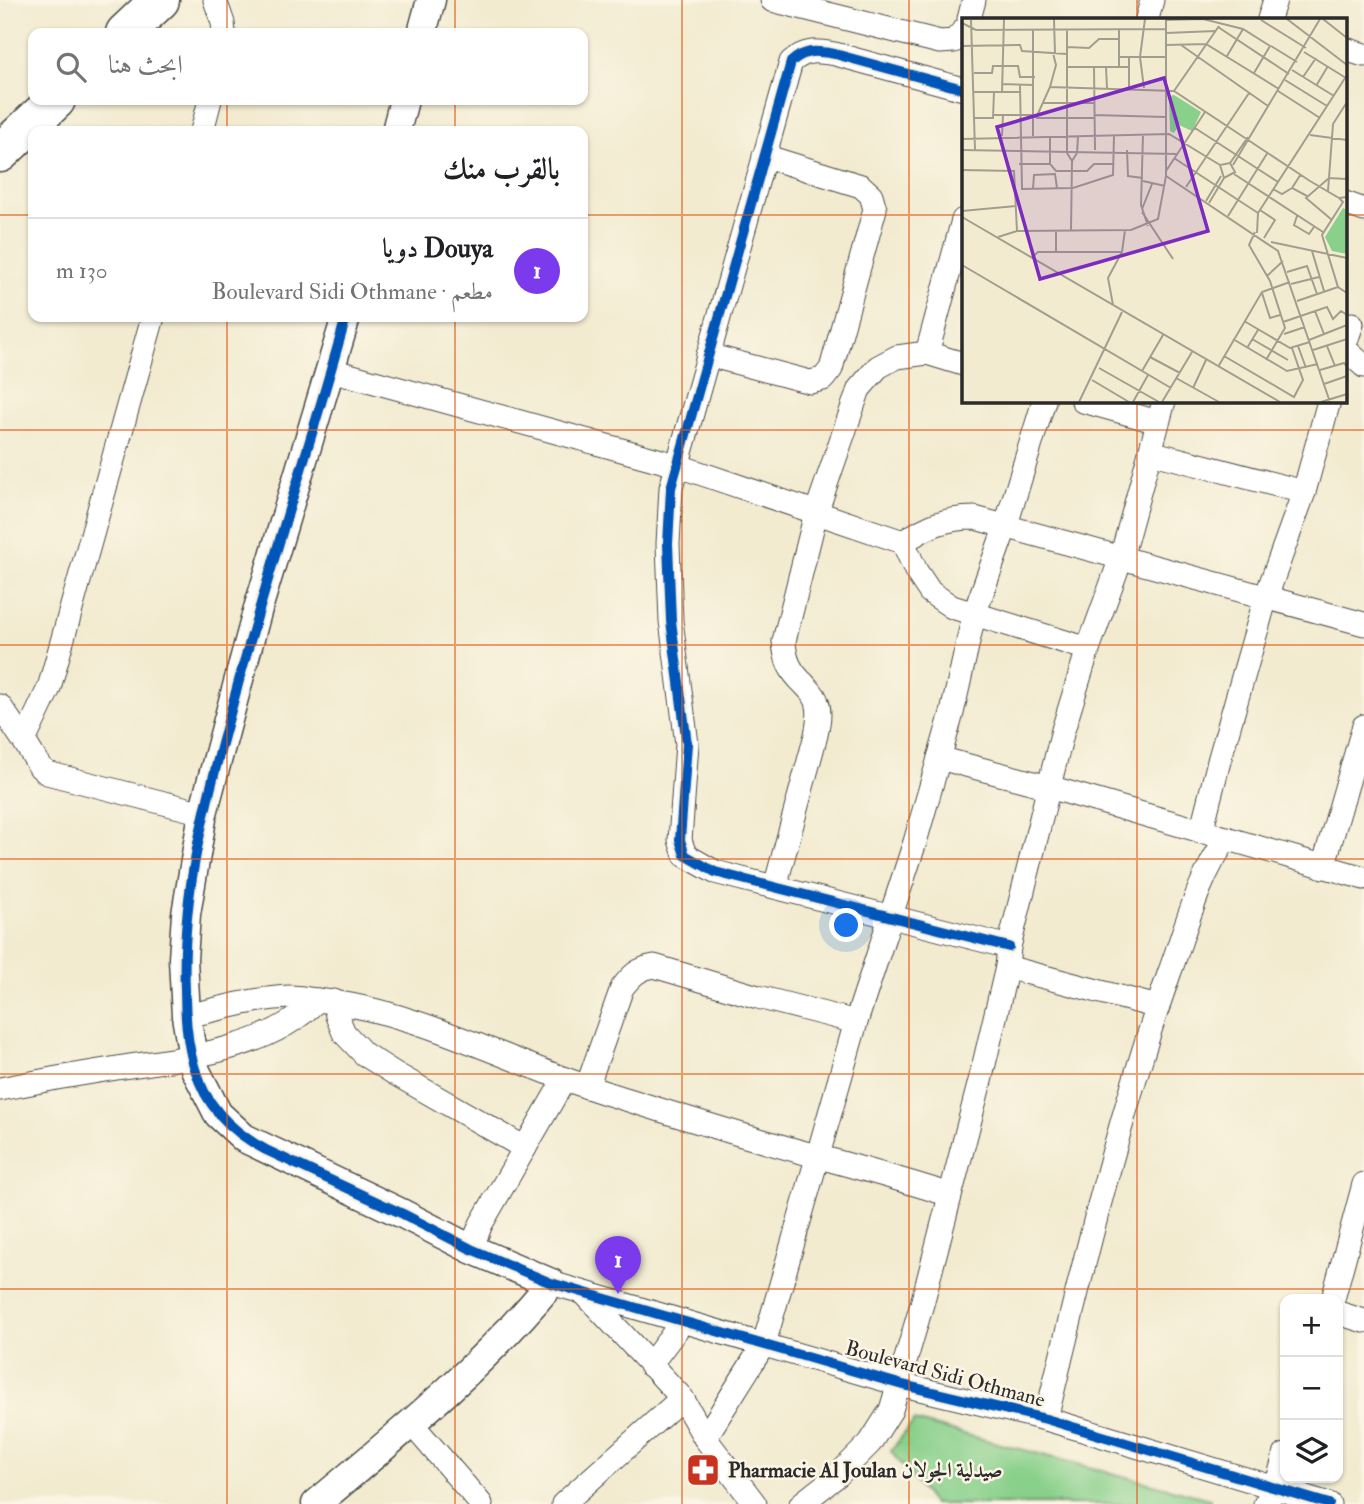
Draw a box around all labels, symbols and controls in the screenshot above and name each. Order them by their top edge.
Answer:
inset map [962,18,1346,402]
search box [28,28,588,105]
icon: search [52,48,90,86]
text: ابحث هنا [108,49,183,81]
text: بالقرب منك [443,151,560,188]
text: Douya دويا [382,233,493,265]
text: 130 m [56,256,108,285]
text: 1 [533,256,541,285]
text: مطعم · Boulevard Sidi Othmane [211,277,493,306]
your location [829,908,863,942]
pin: 1 [595,1236,641,1294]
map controls [1280,1294,1343,1483]
button: + [1280,1294,1343,1357]
street label: Boulevard Sidi Othmane [842,1334,1048,1414]
button: − [1280,1357,1343,1420]
button: layers [1280,1420,1343,1483]
pharmacy icon: Pharmacie Al Joulan صيدلية الجولان [684,1451,722,1489]
place label: Pharmacie Al Joulan صيدلية الجولان [728,1457,1003,1484]

